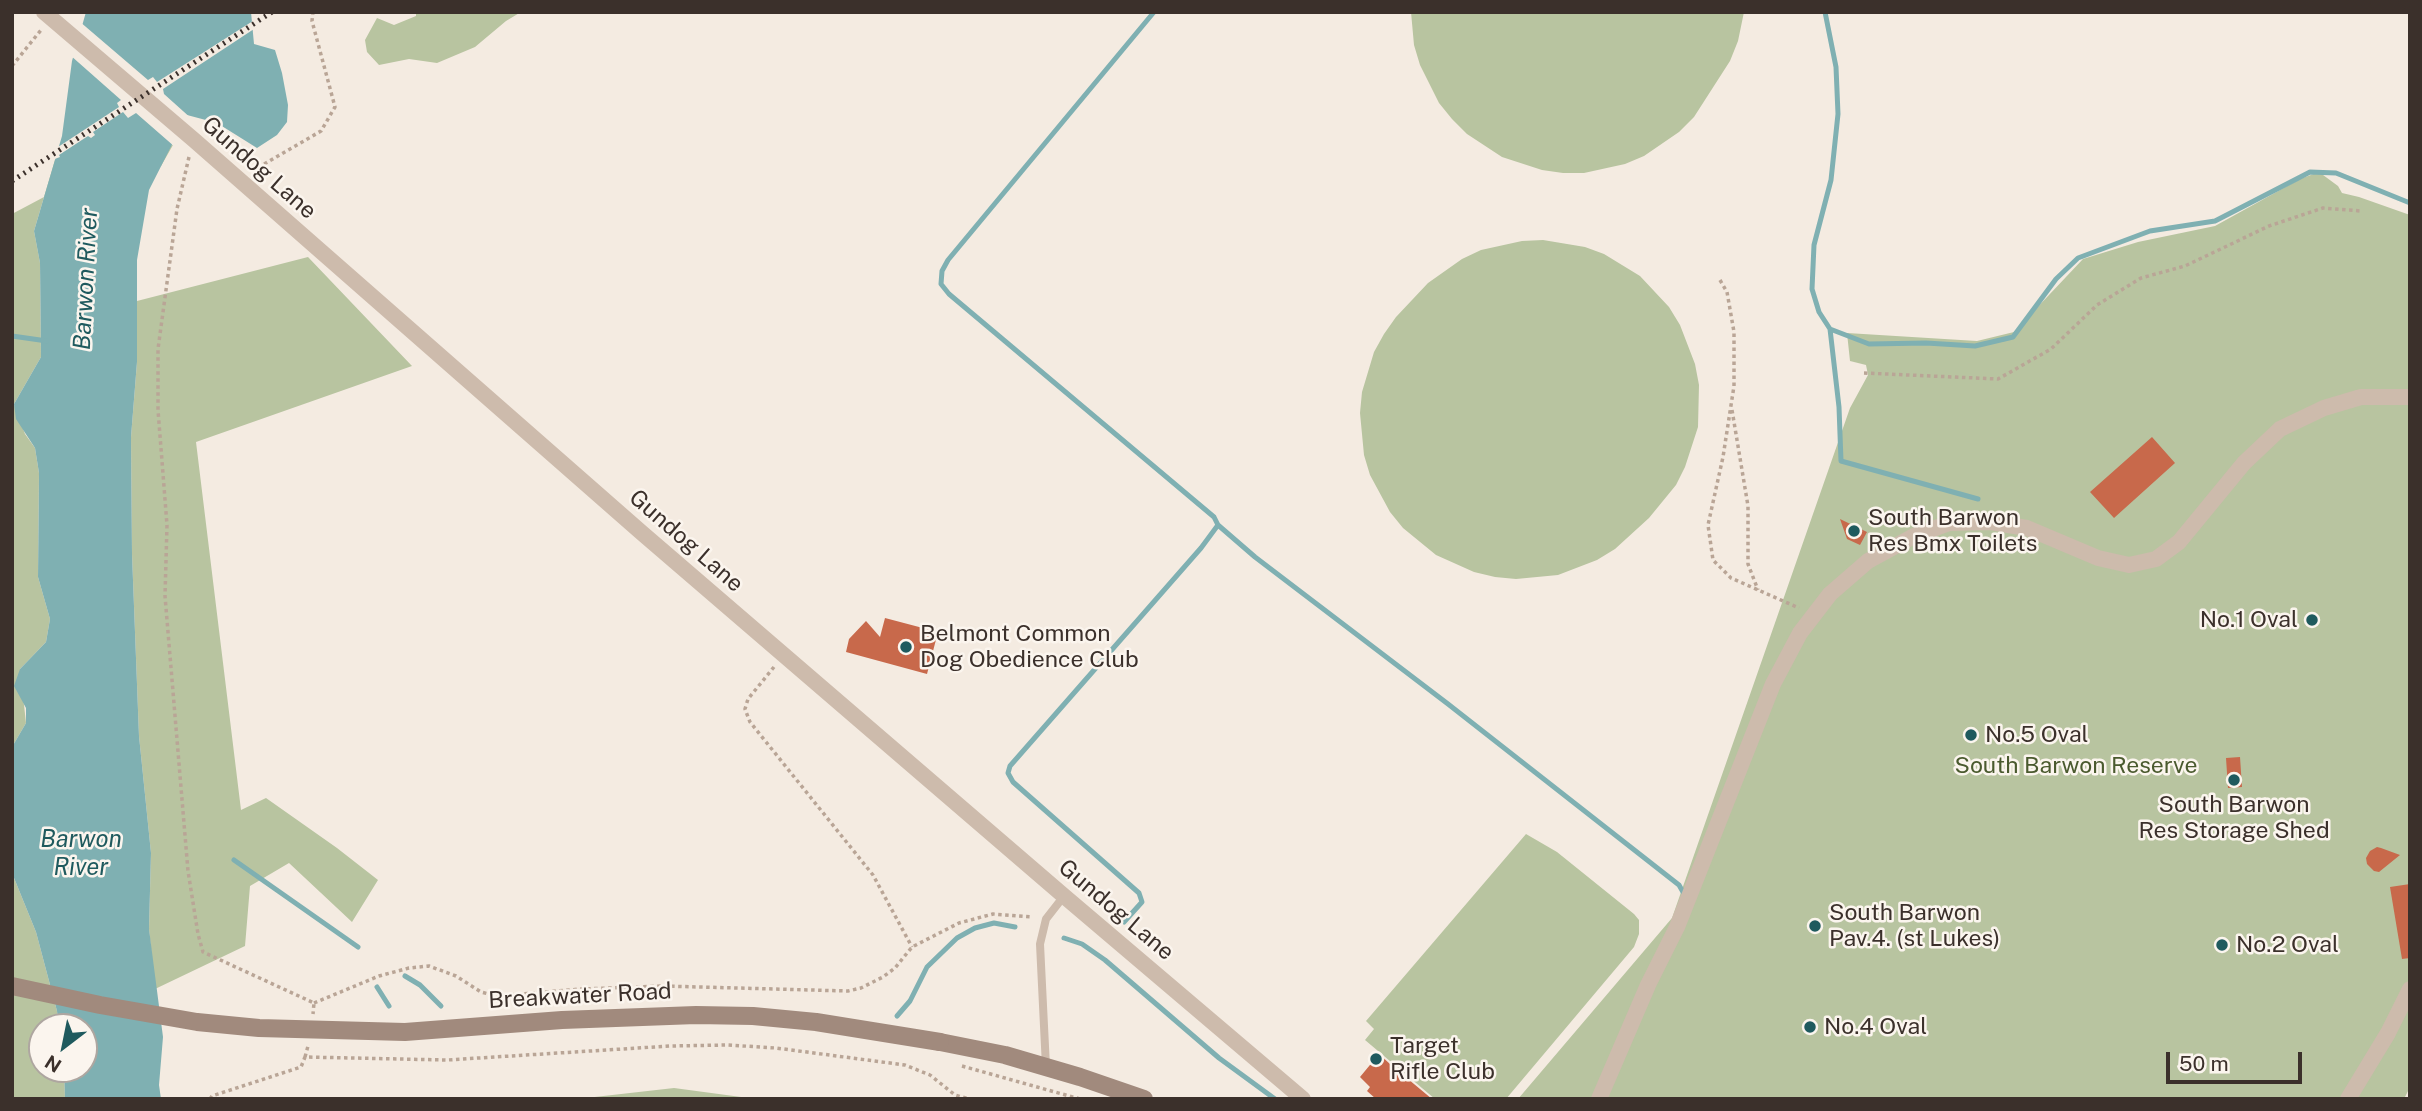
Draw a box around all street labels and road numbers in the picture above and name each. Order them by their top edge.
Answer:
street label: Gundog Lane [196,111,322,225]
street label: Gundog Lane [623,484,749,598]
street label: Gundog Lane [1053,854,1179,966]
street label: Breakwater Road [488,977,672,1015]

